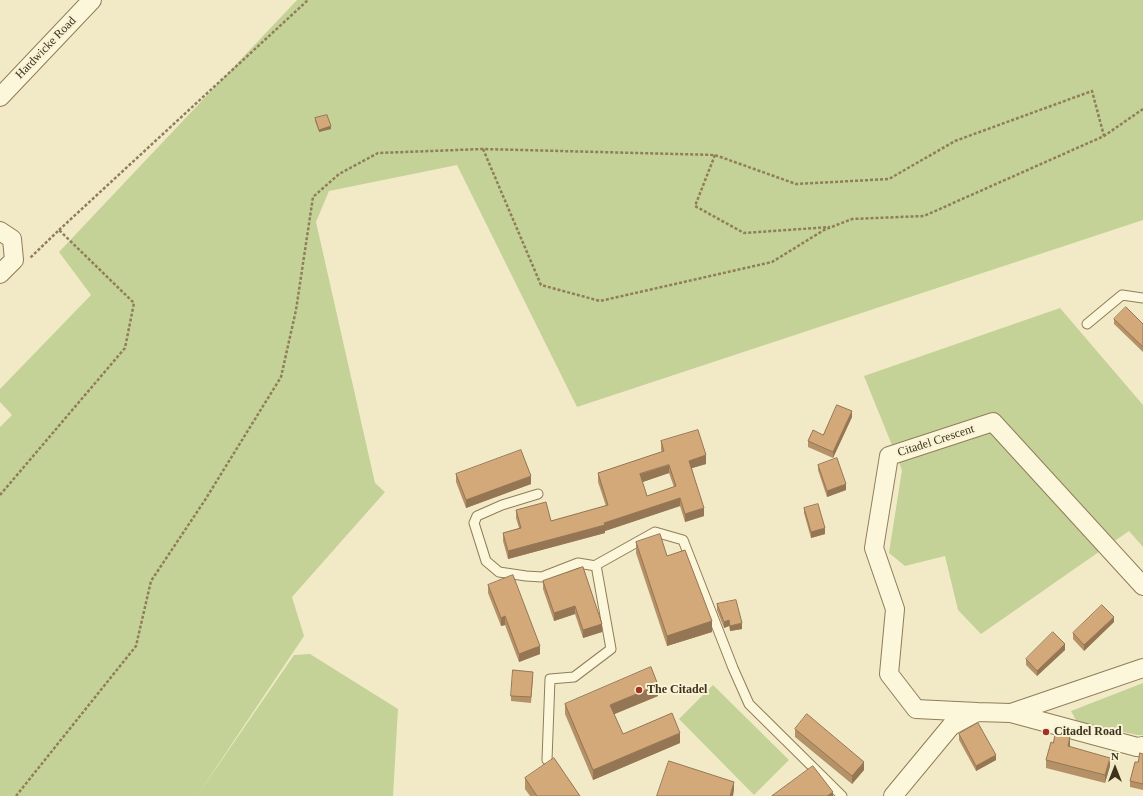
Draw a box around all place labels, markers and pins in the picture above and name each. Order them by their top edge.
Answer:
place label: The Citadel [647,683,707,697]
marker: The Citadel [634,685,644,695]
place label: Citadel Road [1054,725,1122,739]
marker: Citadel Road [1041,727,1051,737]

